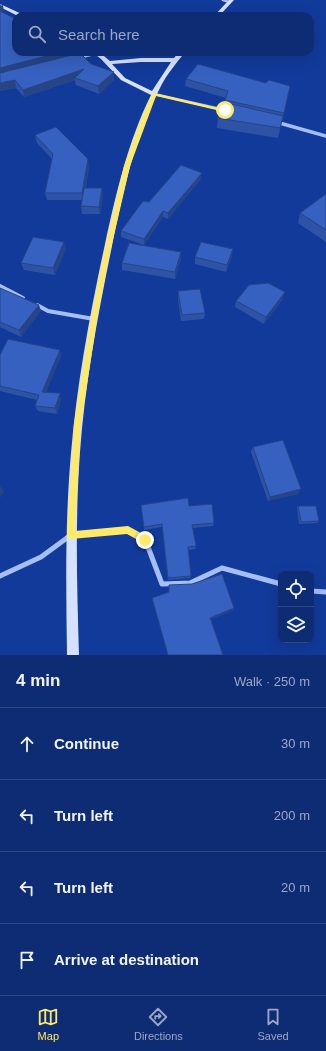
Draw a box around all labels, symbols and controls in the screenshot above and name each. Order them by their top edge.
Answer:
search box [12,12,314,56]
icon: search [26,23,48,45]
text: Search here [58,26,140,43]
route start [216,101,234,119]
route end [136,531,154,549]
map controls [278,571,314,643]
button: locate [278,571,314,607]
button: layers [278,607,314,643]
text: 4 min [16,671,60,690]
text: Walk · 250 m [234,674,310,689]
icon: ahead [16,733,38,755]
text: Continue [54,735,119,752]
text: 30 m [281,736,310,751]
icon: left [16,805,38,827]
text: Turn left [54,807,113,824]
text: 200 m [274,808,310,823]
icon: left [16,877,38,899]
text: Turn left [54,879,113,896]
text: 20 m [281,880,310,895]
icon: arrive [16,949,38,971]
text: Arrive at destination [54,951,199,968]
tab: Map [37,1006,59,1042]
tab: Directions [134,1006,183,1042]
tab: Saved [257,1006,289,1042]

